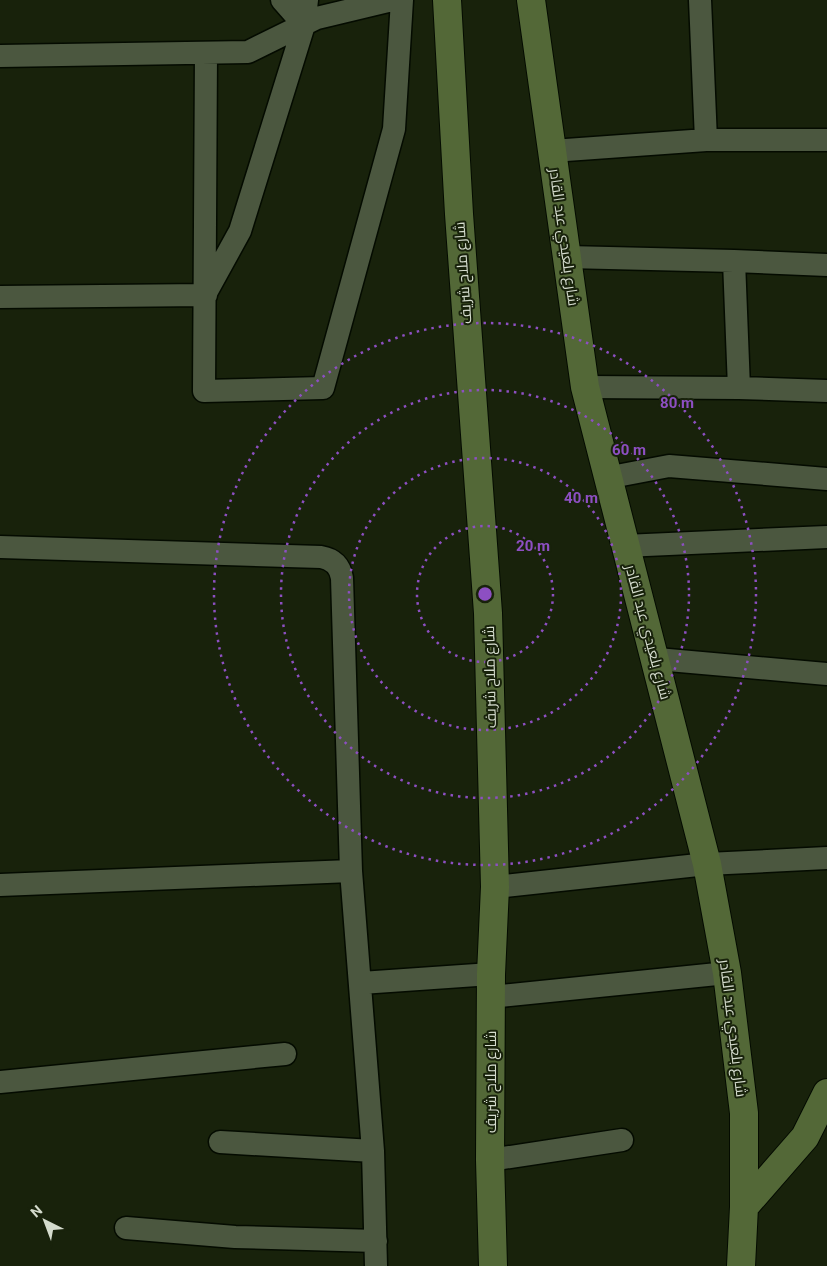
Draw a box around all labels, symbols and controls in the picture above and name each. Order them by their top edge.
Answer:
street label: شارع بلعيدي عبد القادر [542,166,583,307]
street label: شارع ملاح شريف [450,221,478,325]
text: 80 m [660,394,694,412]
text: 60 m [612,441,646,459]
text: 40 m [564,489,598,507]
text: 20 m [516,537,550,555]
street label: شارع بلعيدي عبد القادر [618,562,675,702]
centre of rings [476,585,494,603]
street label: شارع ملاح شريف [480,626,502,728]
street label: شارع بلعيدي عبد القادر [713,957,750,1098]
street label: شارع ملاح شريف [482,1031,502,1133]
north arrow [20,1196,70,1246]
text: N [27,1202,45,1221]

